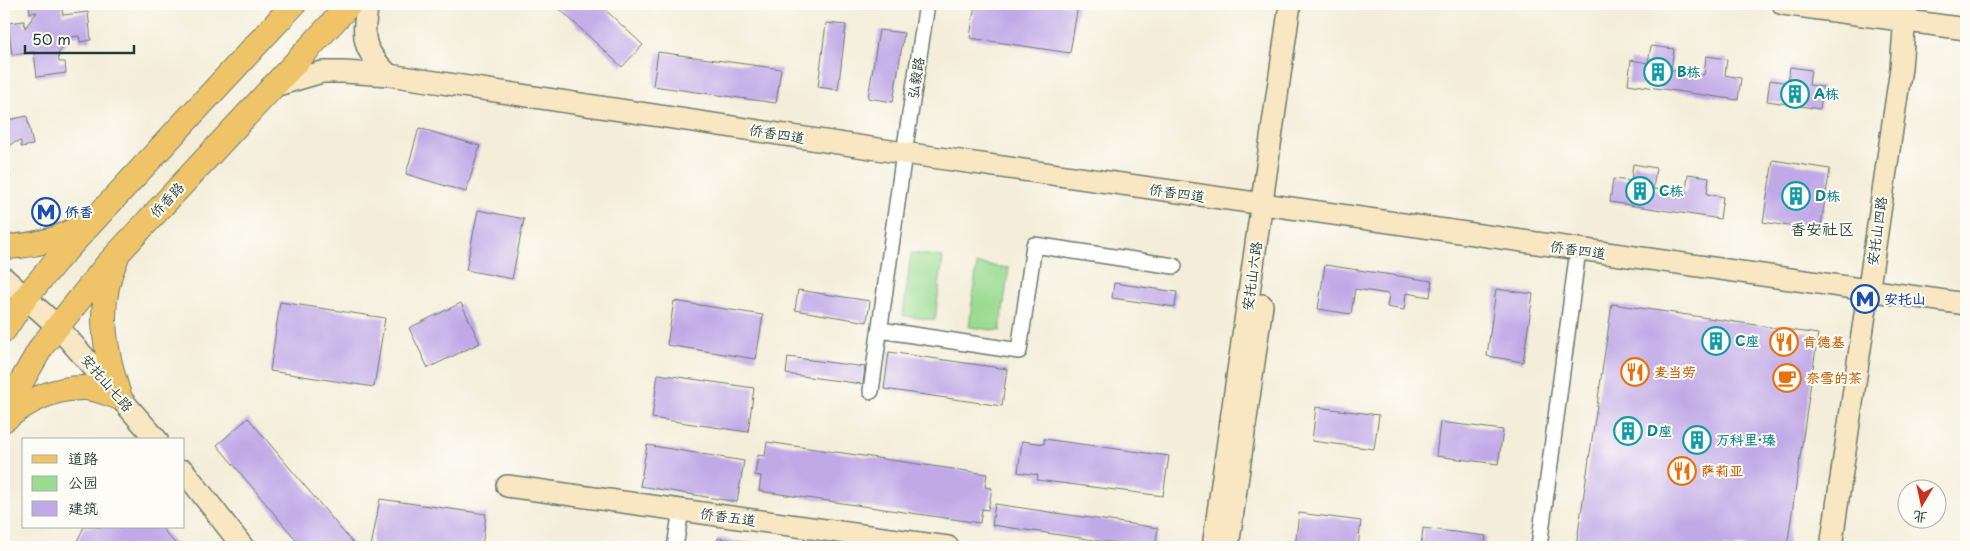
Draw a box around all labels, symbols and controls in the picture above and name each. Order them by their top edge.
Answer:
scale bar [25,22,134,54]
text: 50 m [32,27,71,50]
street label: 弘毅路 [902,56,929,100]
building icon: B栋 [1643,57,1673,87]
place label: B栋 [1677,61,1701,82]
building icon: A栋 [1780,79,1810,109]
place label: A栋 [1814,83,1839,104]
street label: 侨香四道 [748,119,806,148]
building icon: C栋 [1625,176,1655,206]
street label: 侨香路 [145,177,189,222]
street label: 侨香四道 [1148,178,1206,207]
place label: C栋 [1659,180,1684,201]
building icon: D栋 [1781,181,1811,211]
place label: D栋 [1815,185,1840,206]
street label: 安托山四路 [1861,195,1892,267]
metro station icon: 侨香 [31,197,61,227]
place label: 侨香 [65,201,93,222]
district label: 香安社区 [1790,216,1854,240]
street label: 侨香四道 [1549,235,1607,264]
street label: 安托山六路 [1236,240,1267,312]
metro station icon: 安托山 [1850,284,1880,314]
place label: 安托山 [1884,288,1926,309]
building icon: C座 [1701,326,1731,356]
restaurant icon: 肯德基 [1769,327,1799,357]
place label: C座 [1735,330,1760,351]
place label: 肯德基 [1803,331,1845,352]
street label: 安托山七路 [76,349,138,416]
restaurant icon: 麦当劳 [1620,357,1650,387]
place label: 麦当劳 [1654,361,1696,382]
cafe icon: 奈雪的茶 [1772,363,1802,393]
place label: 奈雪的茶 [1806,367,1862,388]
building icon: D座 [1613,416,1643,446]
place label: D座 [1647,420,1672,441]
building icon: 万科里·瑧 [1682,425,1712,455]
place label: 万科里·瑧 [1716,429,1776,450]
legend [22,438,185,528]
text: 道路 [68,446,98,469]
restaurant icon: 萨莉亚 [1667,456,1697,486]
place label: 萨莉亚 [1701,460,1743,481]
text: 公园 [68,470,98,493]
north arrow [1898,478,1948,528]
text: 建筑 [68,496,98,519]
street label: 侨香五道 [699,502,757,531]
text: 北 [1911,506,1928,529]

